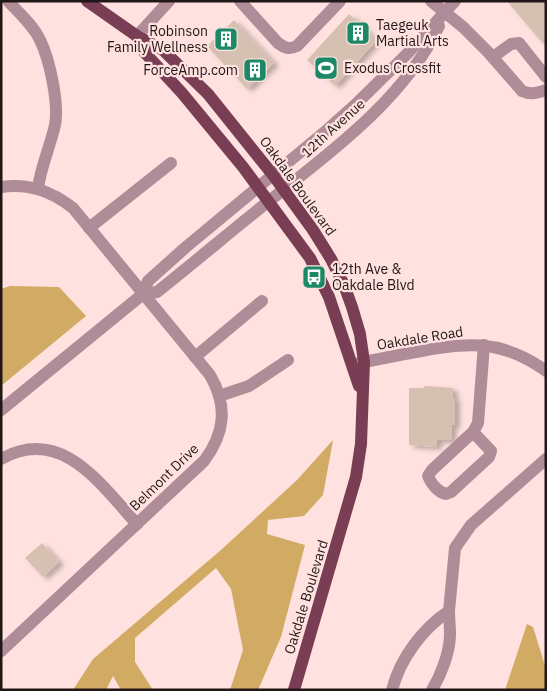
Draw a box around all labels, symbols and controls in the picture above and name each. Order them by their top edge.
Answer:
place label: Taegeuk Martial Arts [376,16,449,50]
building icon: Taegeuk Martial Arts [345,20,371,46]
place label: Robinson Family Wellness [107,22,208,56]
building icon: Robinson Family Wellness [213,26,239,52]
sports icon: Exodus Crossfit [313,55,339,81]
building icon: ForceAmp.com [242,57,268,83]
place label: Exodus Crossfit [344,59,441,77]
place label: ForceAmp.com [143,61,238,79]
street label: 12th Avenue [297,94,369,161]
street label: Oakdale Boulevard [256,133,340,239]
place label: 12th Ave & Oakdale Blvd [332,260,415,294]
bus stop icon: 12th Ave & Oakdale Blvd [301,264,327,290]
street label: Oakdale Road [376,322,464,354]
street label: Belmont Drive [126,439,203,515]
street label: Oakdale Boulevard [280,538,332,656]

